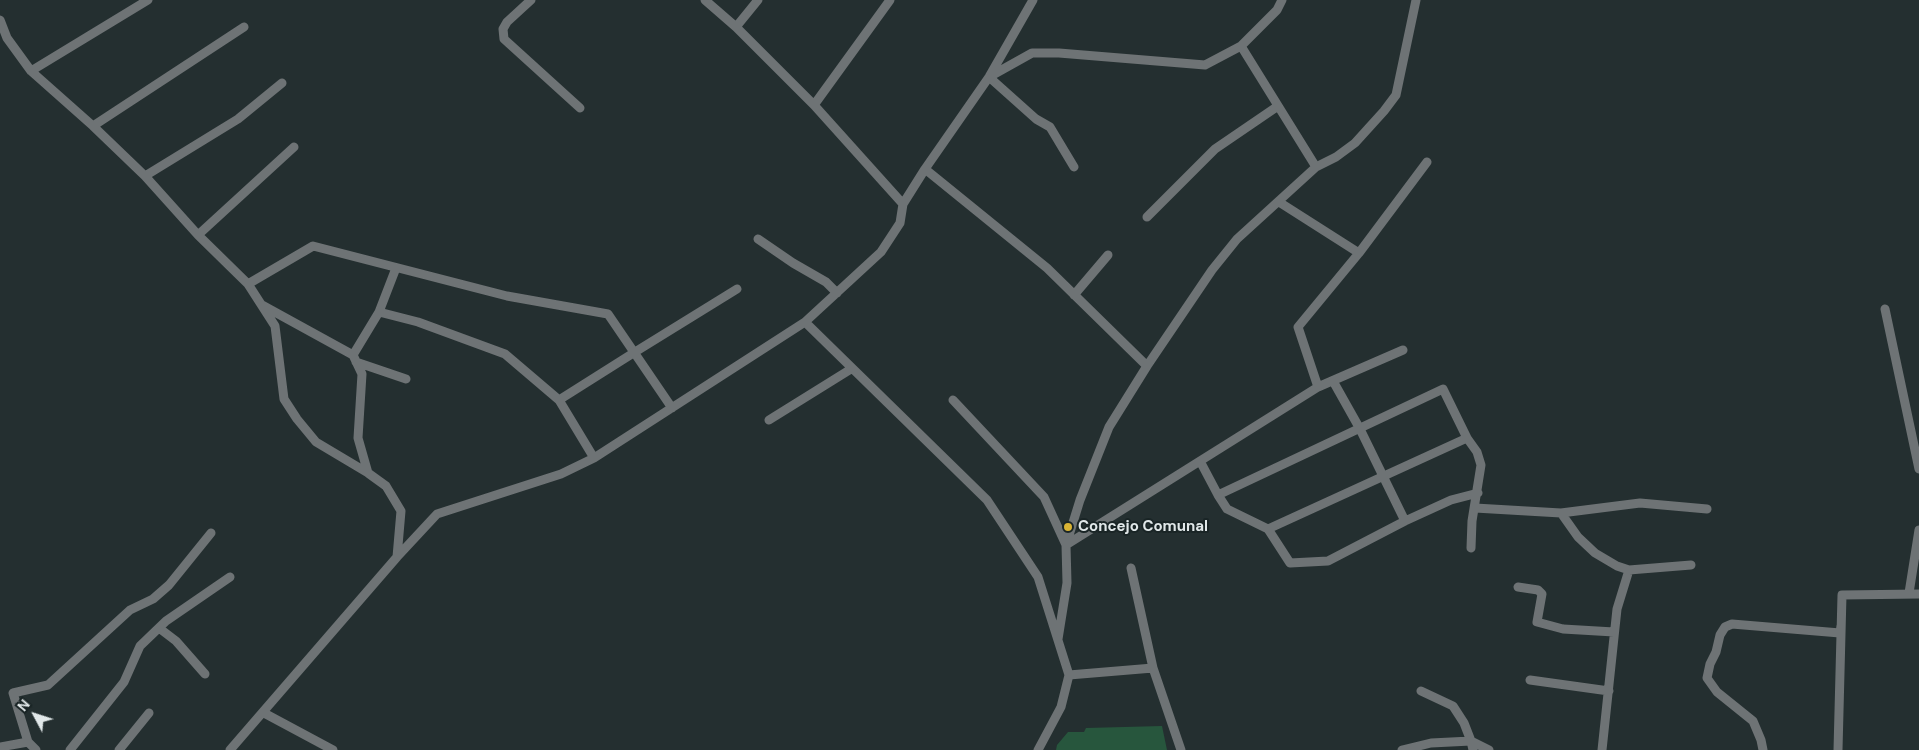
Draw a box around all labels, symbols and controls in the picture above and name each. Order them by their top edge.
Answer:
place label: Concejo Comunal [1078,518,1208,536]
marker: Concejo Comunal [1062,521,1074,533]
north arrow [10,690,60,740]
text: N [13,696,34,715]

